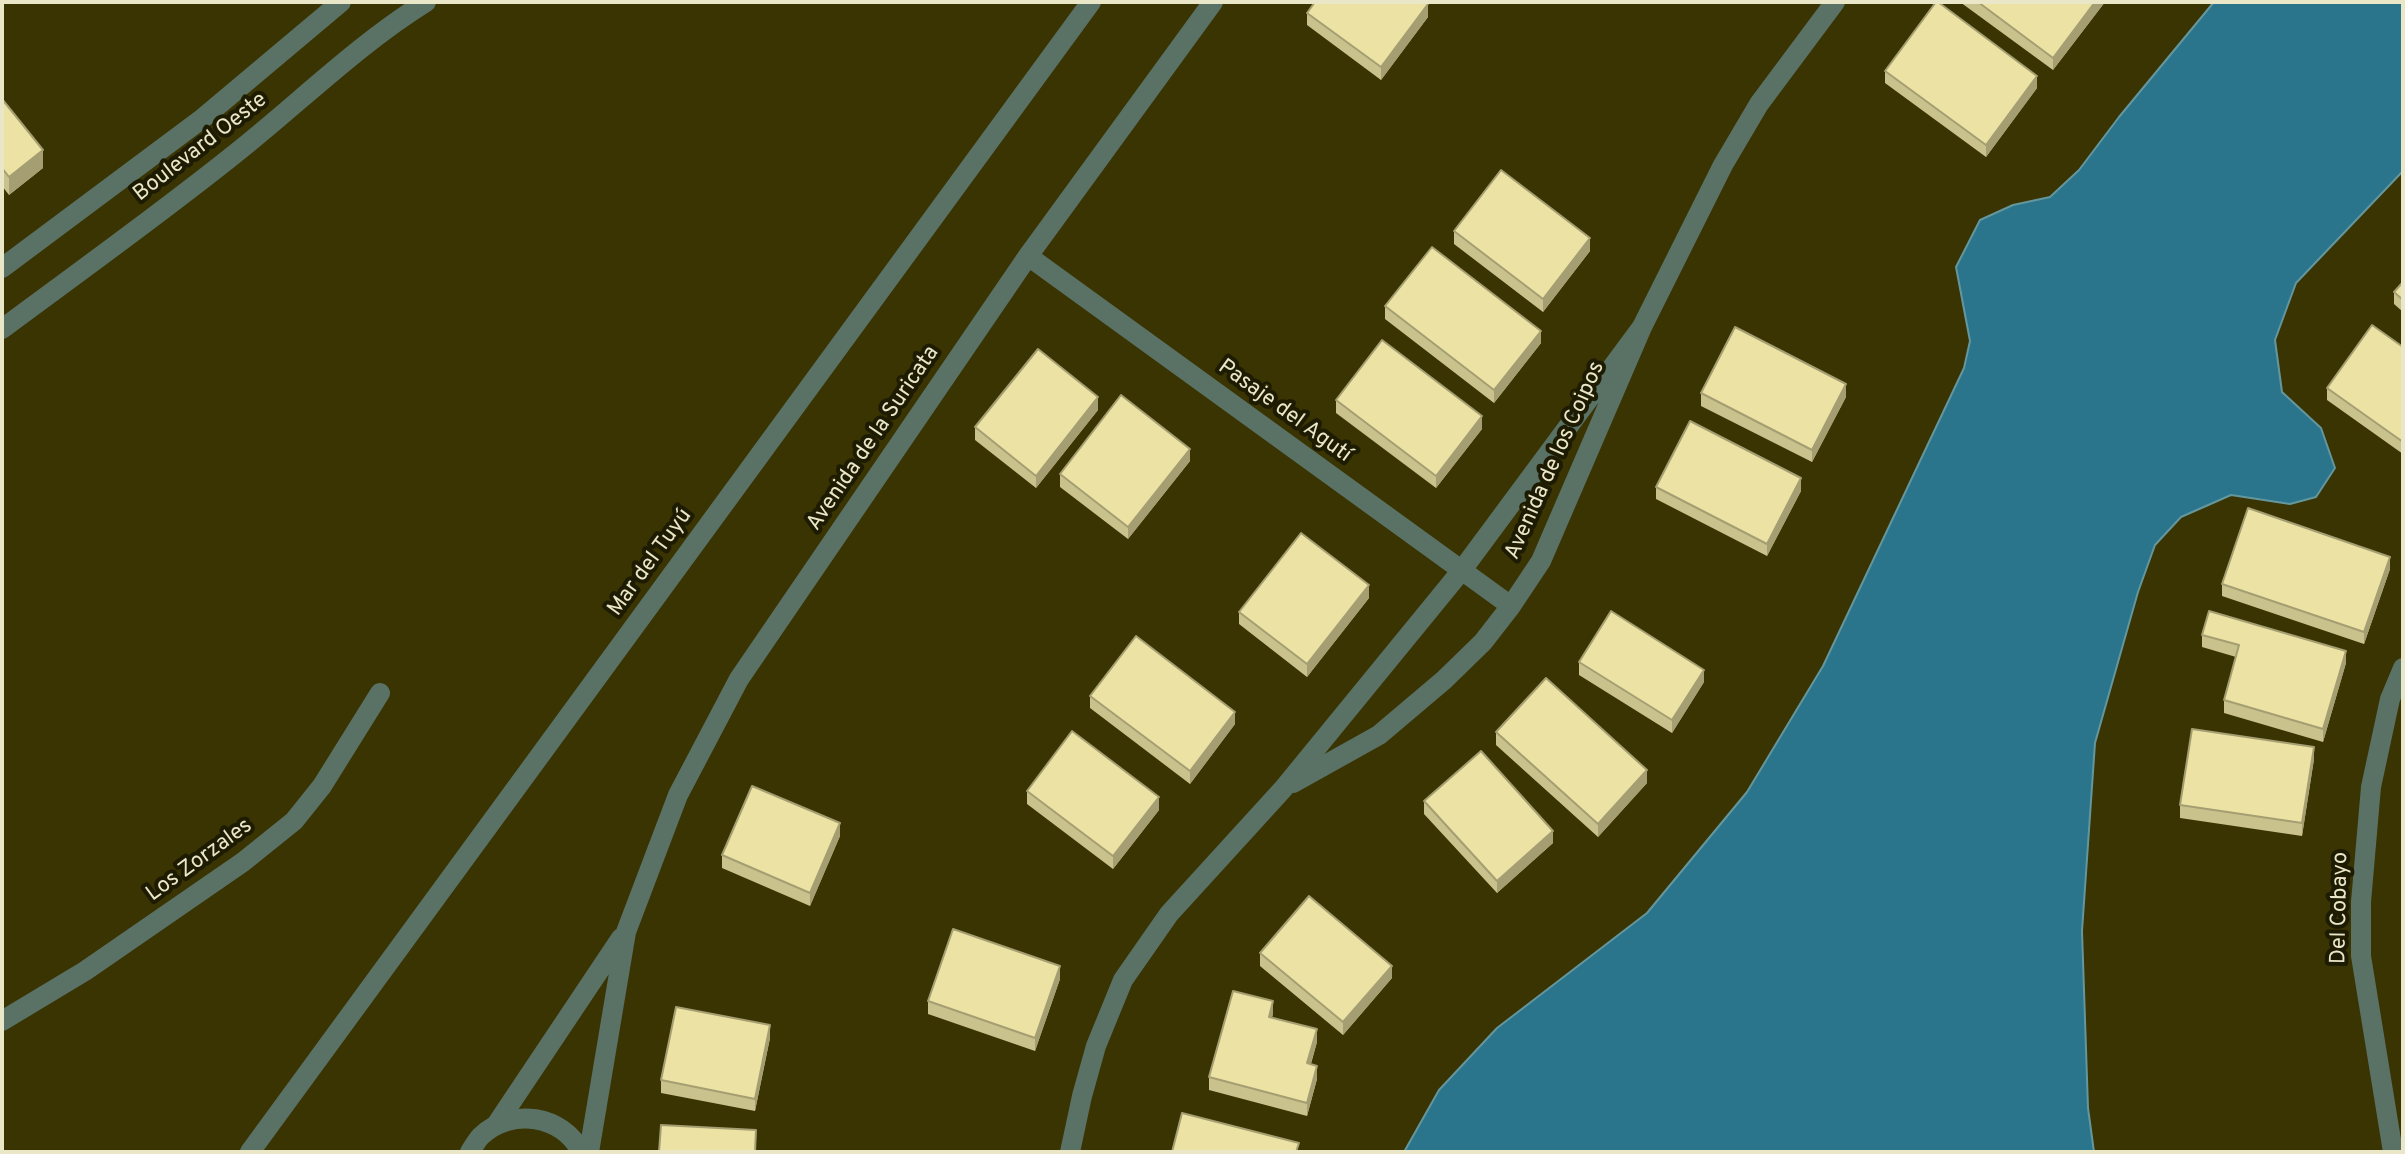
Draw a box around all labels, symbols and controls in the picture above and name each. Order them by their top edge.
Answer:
street label: Boulevard Oeste [129,88,273,208]
street label: Avenida de la Suricata [802,341,946,537]
street label: Pasaje del Agutí [1212,355,1356,469]
street label: Avenida de los Coipos [1500,358,1612,564]
street label: Mar del Tuyú [603,504,699,622]
street label: Los Zorzales [142,814,258,908]
street label: Del Cobayo [2327,852,2355,964]

